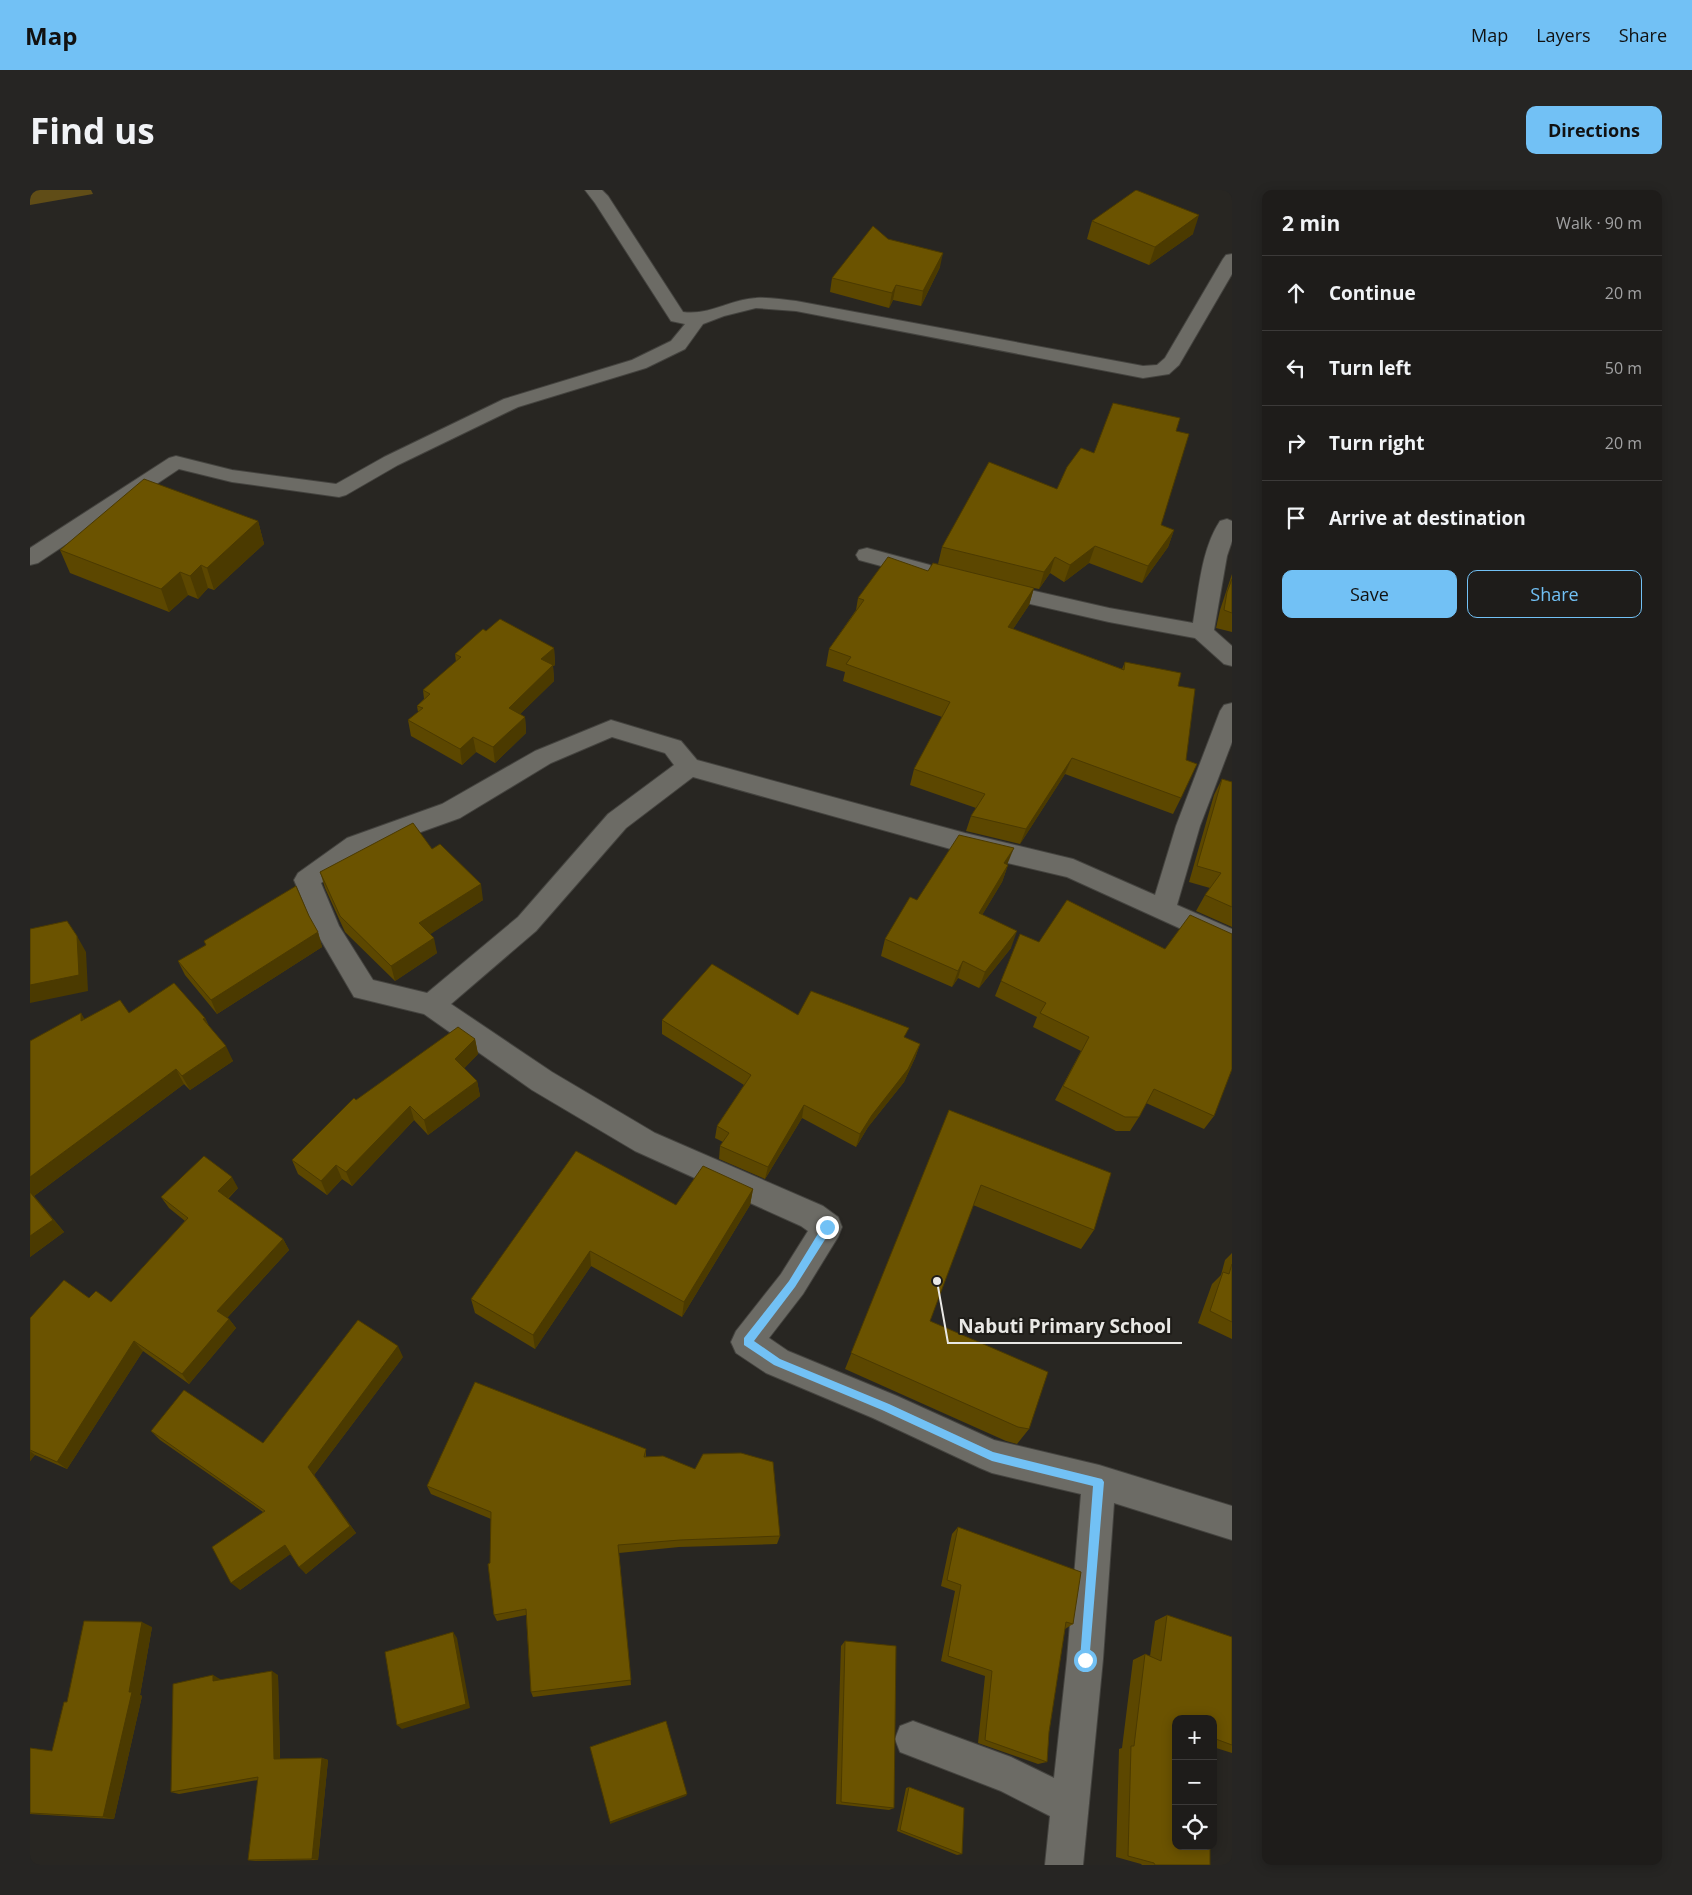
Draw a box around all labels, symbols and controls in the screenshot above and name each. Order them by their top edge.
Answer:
text: Map [25,19,77,52]
text: Map [1471,23,1508,47]
text: Layers [1536,23,1591,47]
text: Share [1619,23,1667,47]
button: Directions [1526,106,1662,154]
text: Find us [30,107,155,154]
text: 2 min [1282,209,1340,237]
text: Walk · 90 m [1556,212,1642,234]
icon: ahead [1282,279,1310,307]
text: Continue [1329,280,1416,306]
text: 20 m [1605,282,1642,304]
icon: left [1282,354,1310,382]
text: Turn left [1329,355,1411,381]
text: 50 m [1605,357,1642,379]
icon: right [1282,429,1310,457]
text: Turn right [1329,430,1424,456]
text: 20 m [1605,432,1642,454]
icon: arrive [1282,504,1310,532]
text: Arrive at destination [1329,505,1526,531]
button: Save [1282,570,1457,618]
button: Share [1467,570,1642,618]
route end [816,1216,839,1239]
callout: Nabuti Primary School [948,1309,1182,1343]
text: Nabuti Primary School [958,1313,1172,1339]
route start [1074,1649,1097,1672]
map controls [1172,1715,1217,1850]
button: + [1172,1715,1217,1760]
button: − [1172,1760,1217,1805]
button: locate [1172,1805,1217,1850]

